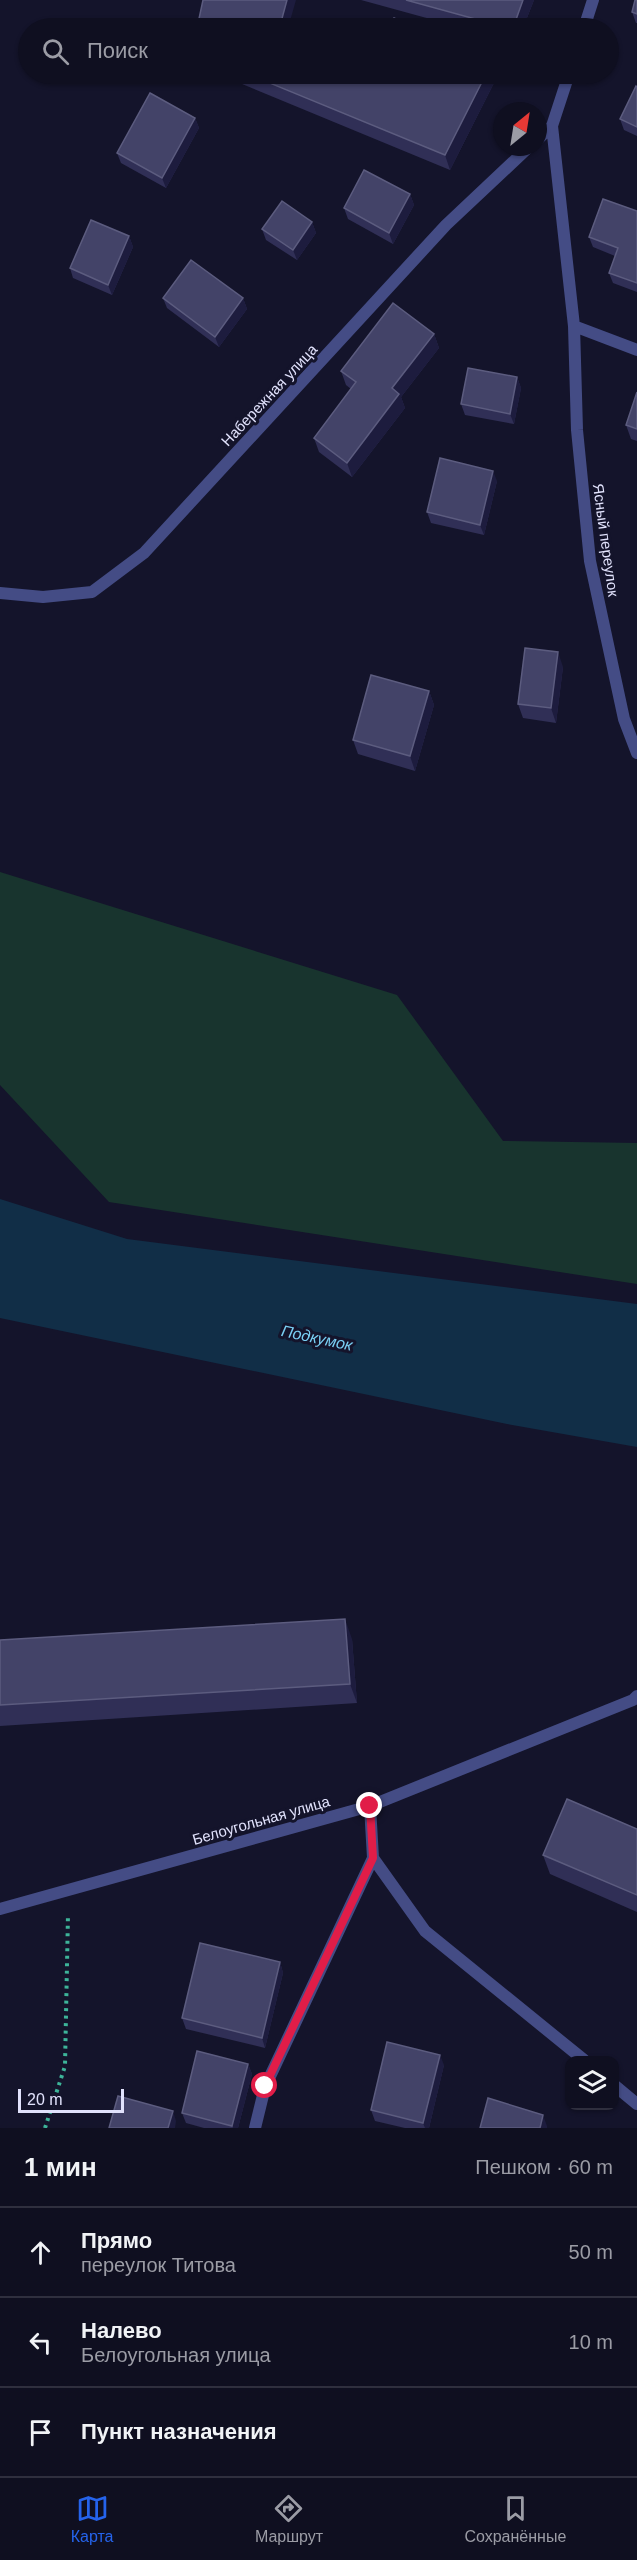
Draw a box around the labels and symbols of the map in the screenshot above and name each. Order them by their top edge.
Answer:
north arrow [493,102,547,156]
street label: Набережная улица [218,340,321,449]
street label: Ясный переулок [590,482,622,598]
water label: Подкумок [280,1322,356,1354]
street label: Белоугольная улица [190,1792,332,1848]
route end [356,1792,382,1818]
route start [251,2072,277,2098]
scale bar [18,2086,124,2114]

